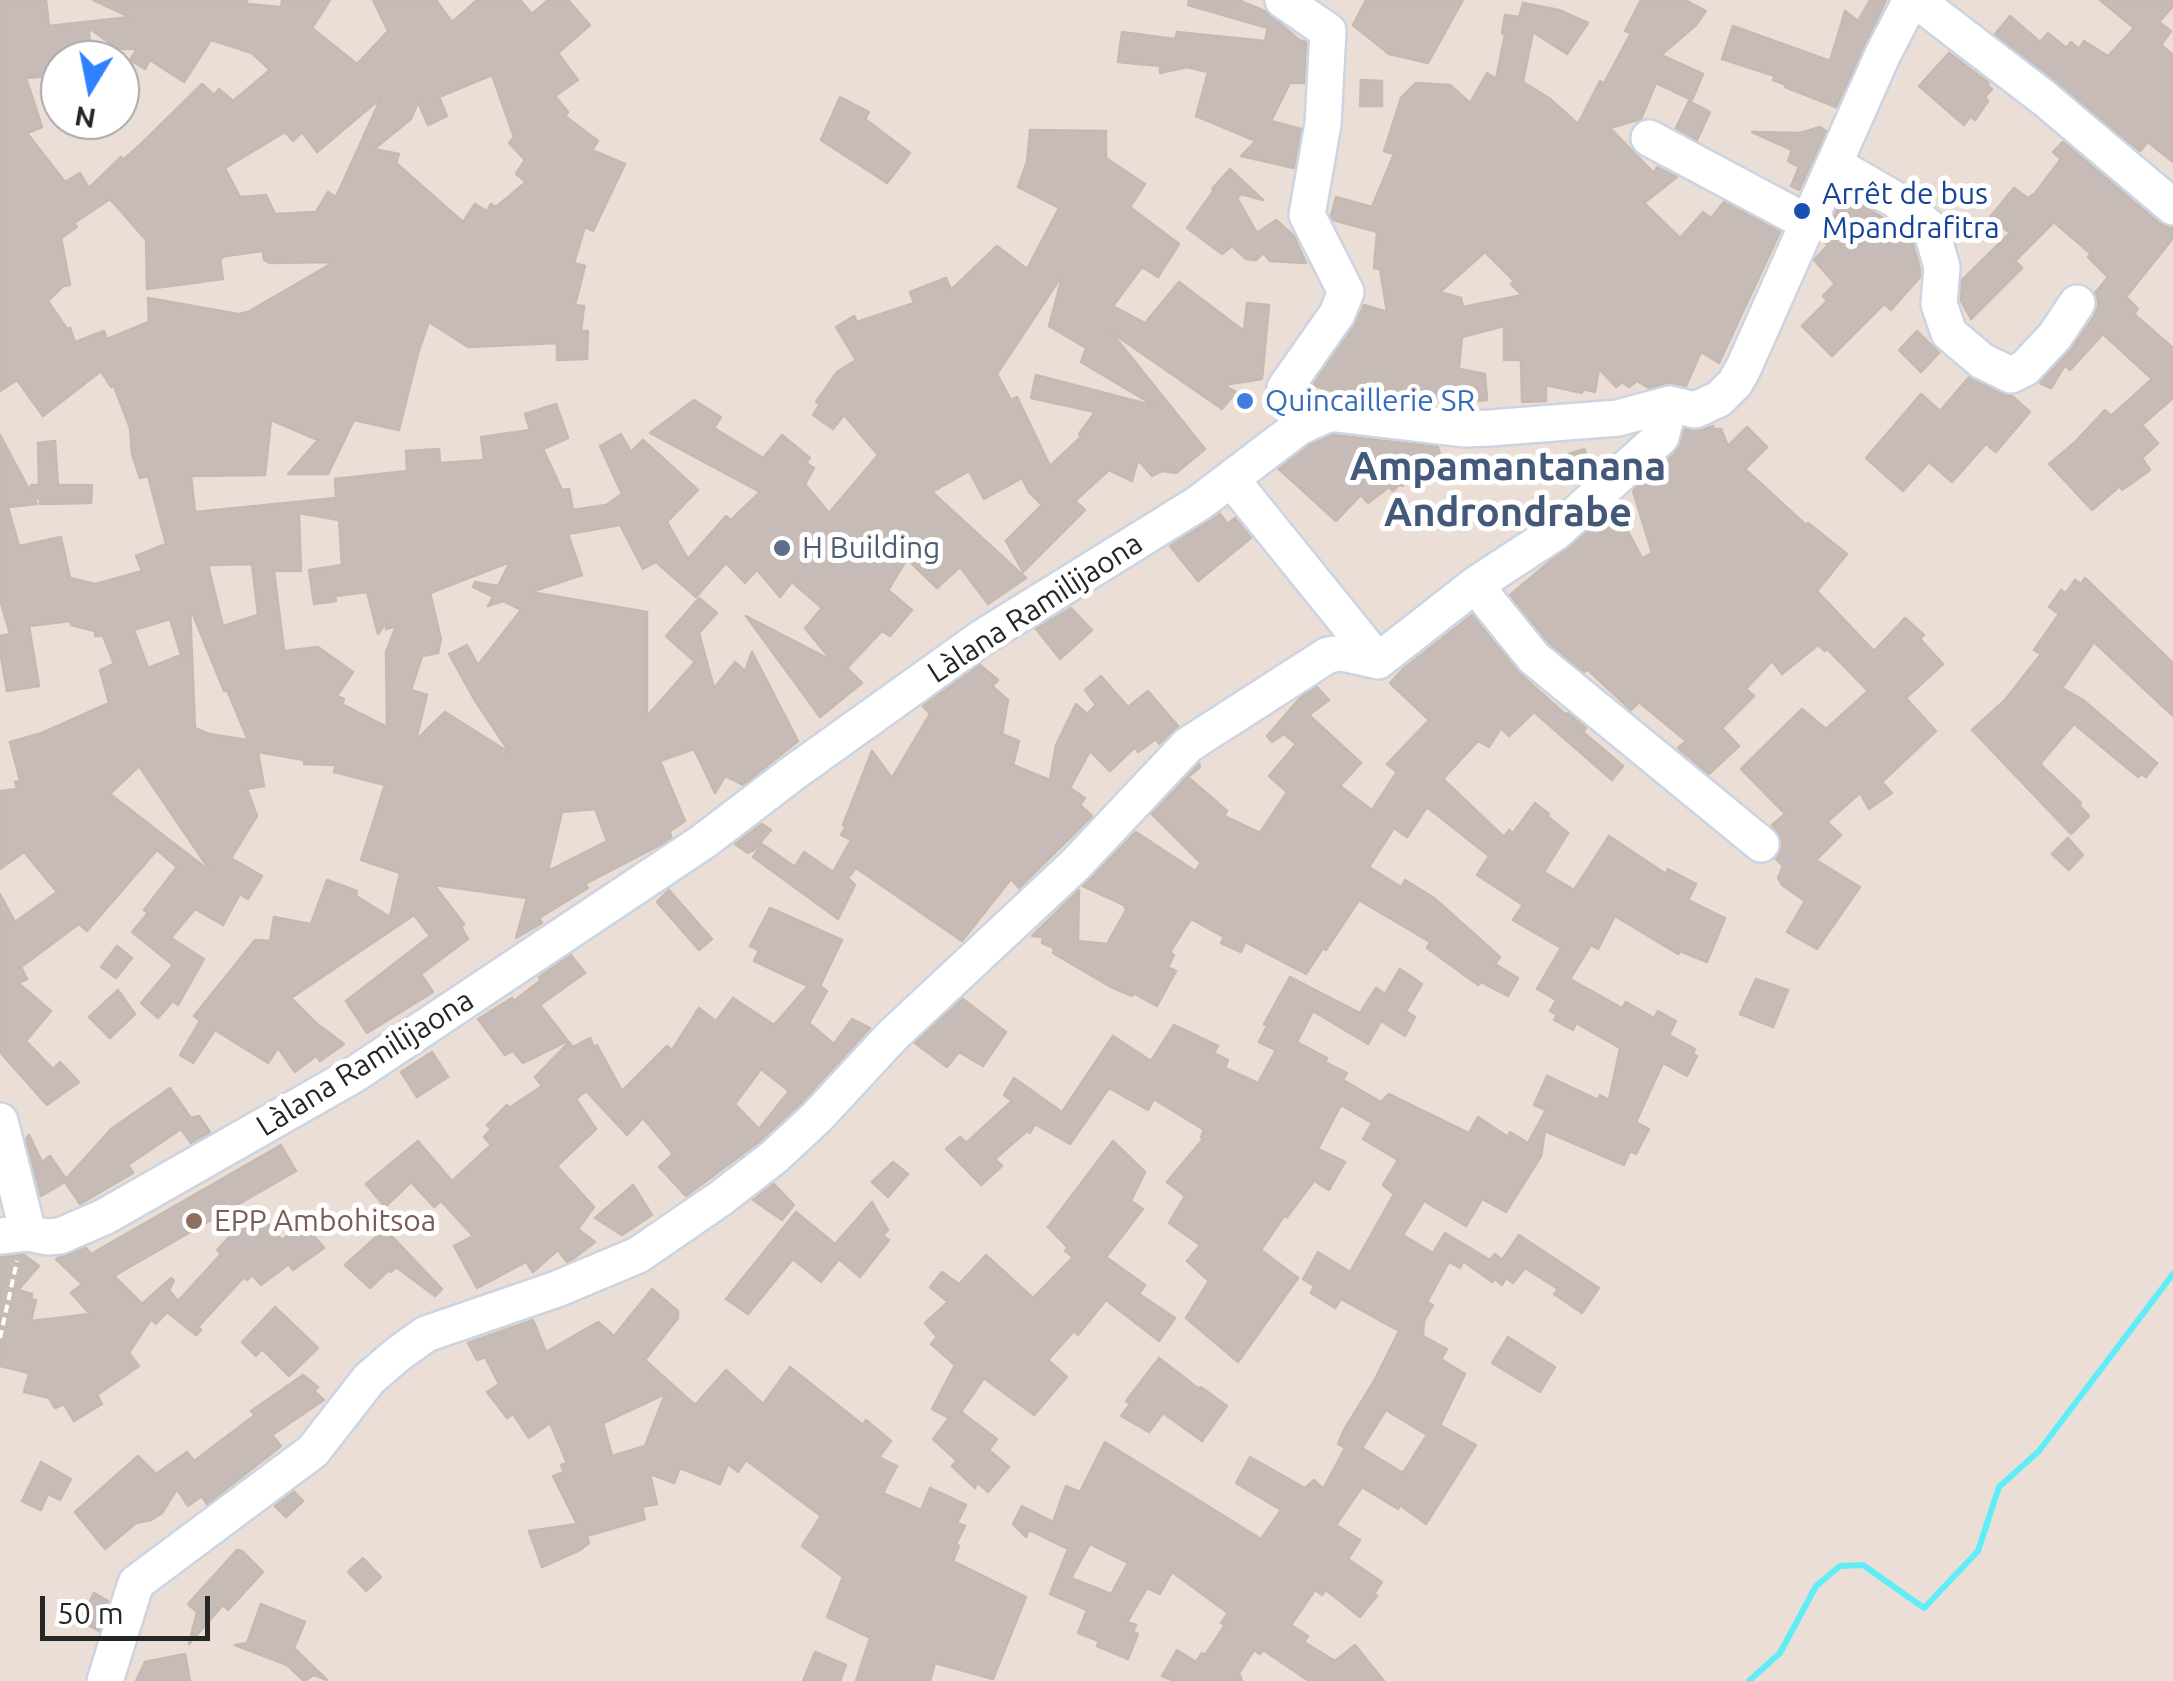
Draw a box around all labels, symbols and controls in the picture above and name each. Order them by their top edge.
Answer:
north arrow [40,40,140,140]
text: N [72,101,98,135]
place label: Arrêt de bus Mpandrafitra [1822,176,2000,246]
marker: Arrêt de bus Mpandrafitra [1791,200,1813,222]
place label: Quincaillerie SR [1265,383,1475,419]
marker: Quincaillerie SR [1234,390,1256,412]
district label: Ampamantanana Androndrabe [1350,443,1666,537]
street label: Làlana Ramilijaona [921,525,1149,691]
place label: H Building [802,530,940,566]
marker: H Building [771,537,793,559]
street label: Làlana Ramilijaona [250,982,480,1144]
place label: EPP Ambohitsoa [214,1203,436,1239]
marker: EPP Ambohitsoa [183,1210,205,1232]
scale bar [45,1576,215,1638]
text: 50 m [57,1596,124,1630]

